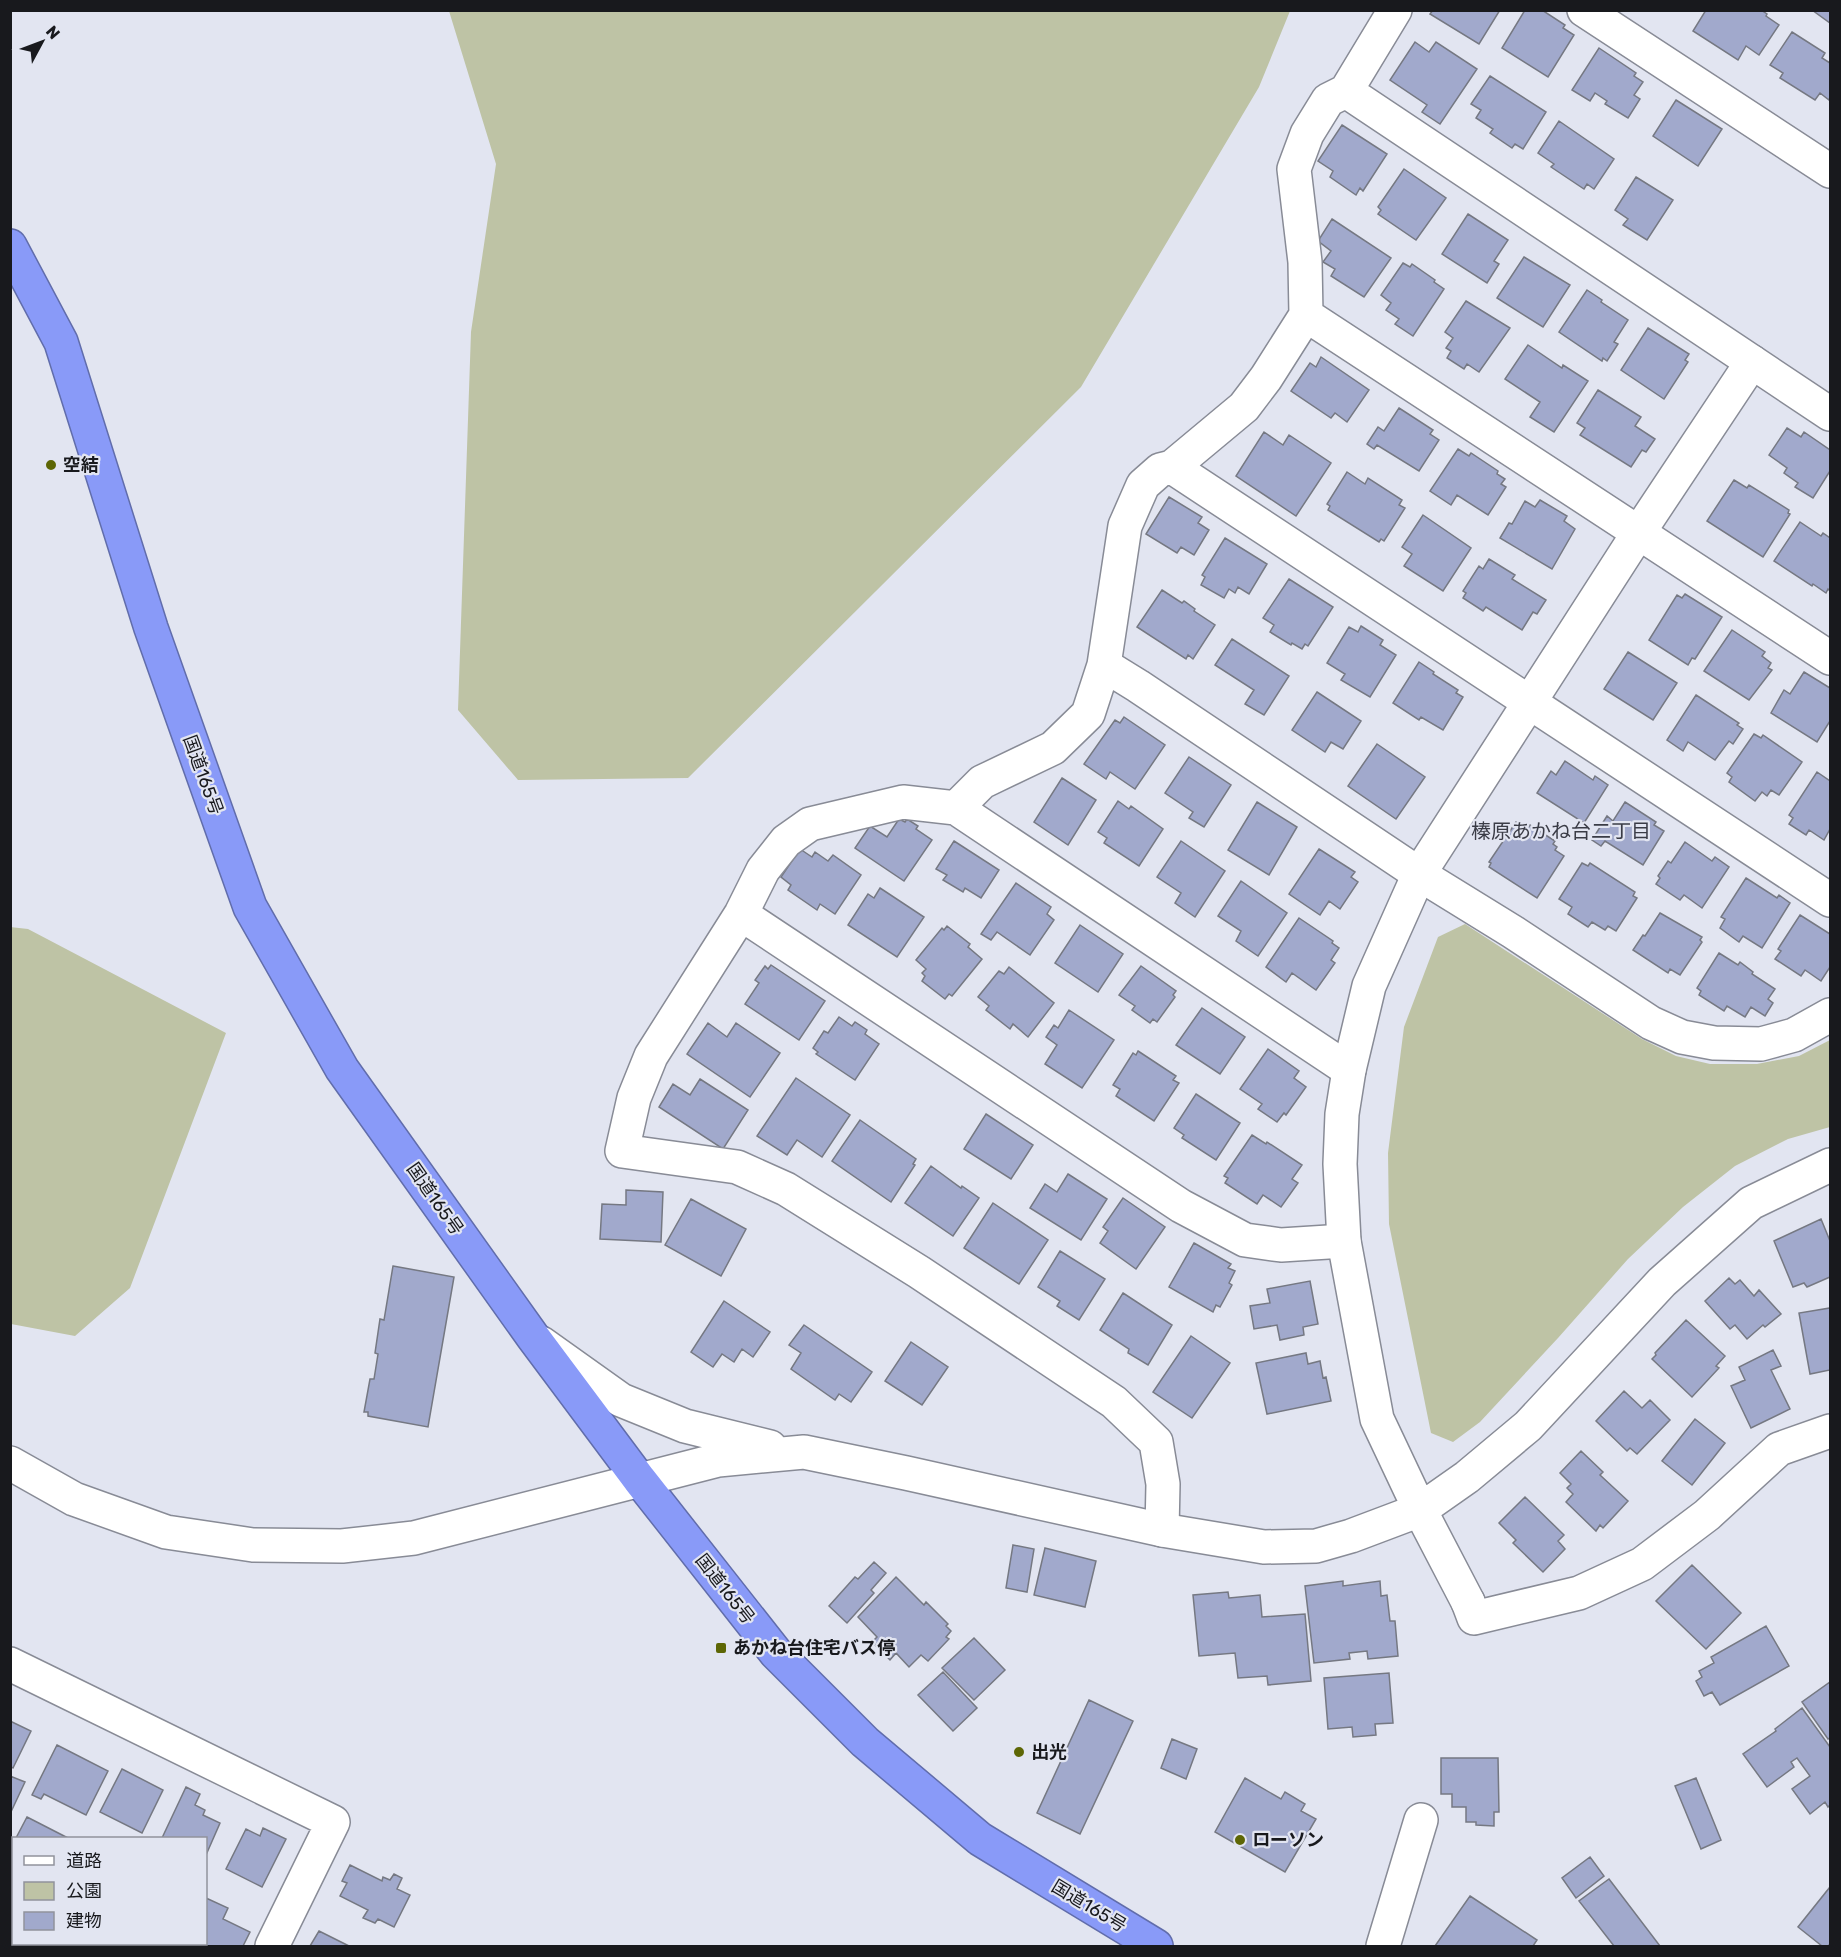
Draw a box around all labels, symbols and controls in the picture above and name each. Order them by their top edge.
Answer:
north arrow [12,12,72,72]
text: N [42,22,64,43]
place label: 空結 [63,454,99,476]
marker: 空結 [44,458,58,472]
street label: 国道165号 [178,732,228,818]
district label: 榛原あかね台二丁目 [1471,819,1651,843]
street label: 国道165号 [402,1159,468,1239]
street label: 国道165号 [691,1549,759,1629]
place label: あかね台住宅バス停 [733,1637,895,1659]
marker: あかね台住宅バス停 [714,1641,728,1655]
place label: 出光 [1031,1741,1067,1763]
marker: 出光 [1012,1745,1026,1759]
place label: ローソン [1252,1829,1324,1851]
marker: ローソン [1233,1833,1247,1847]
legend [12,1837,207,1945]
text: 道路 [66,1850,102,1872]
street label: 国道165号 [1048,1875,1130,1937]
text: 公園 [66,1880,102,1902]
text: 建物 [66,1910,102,1932]

